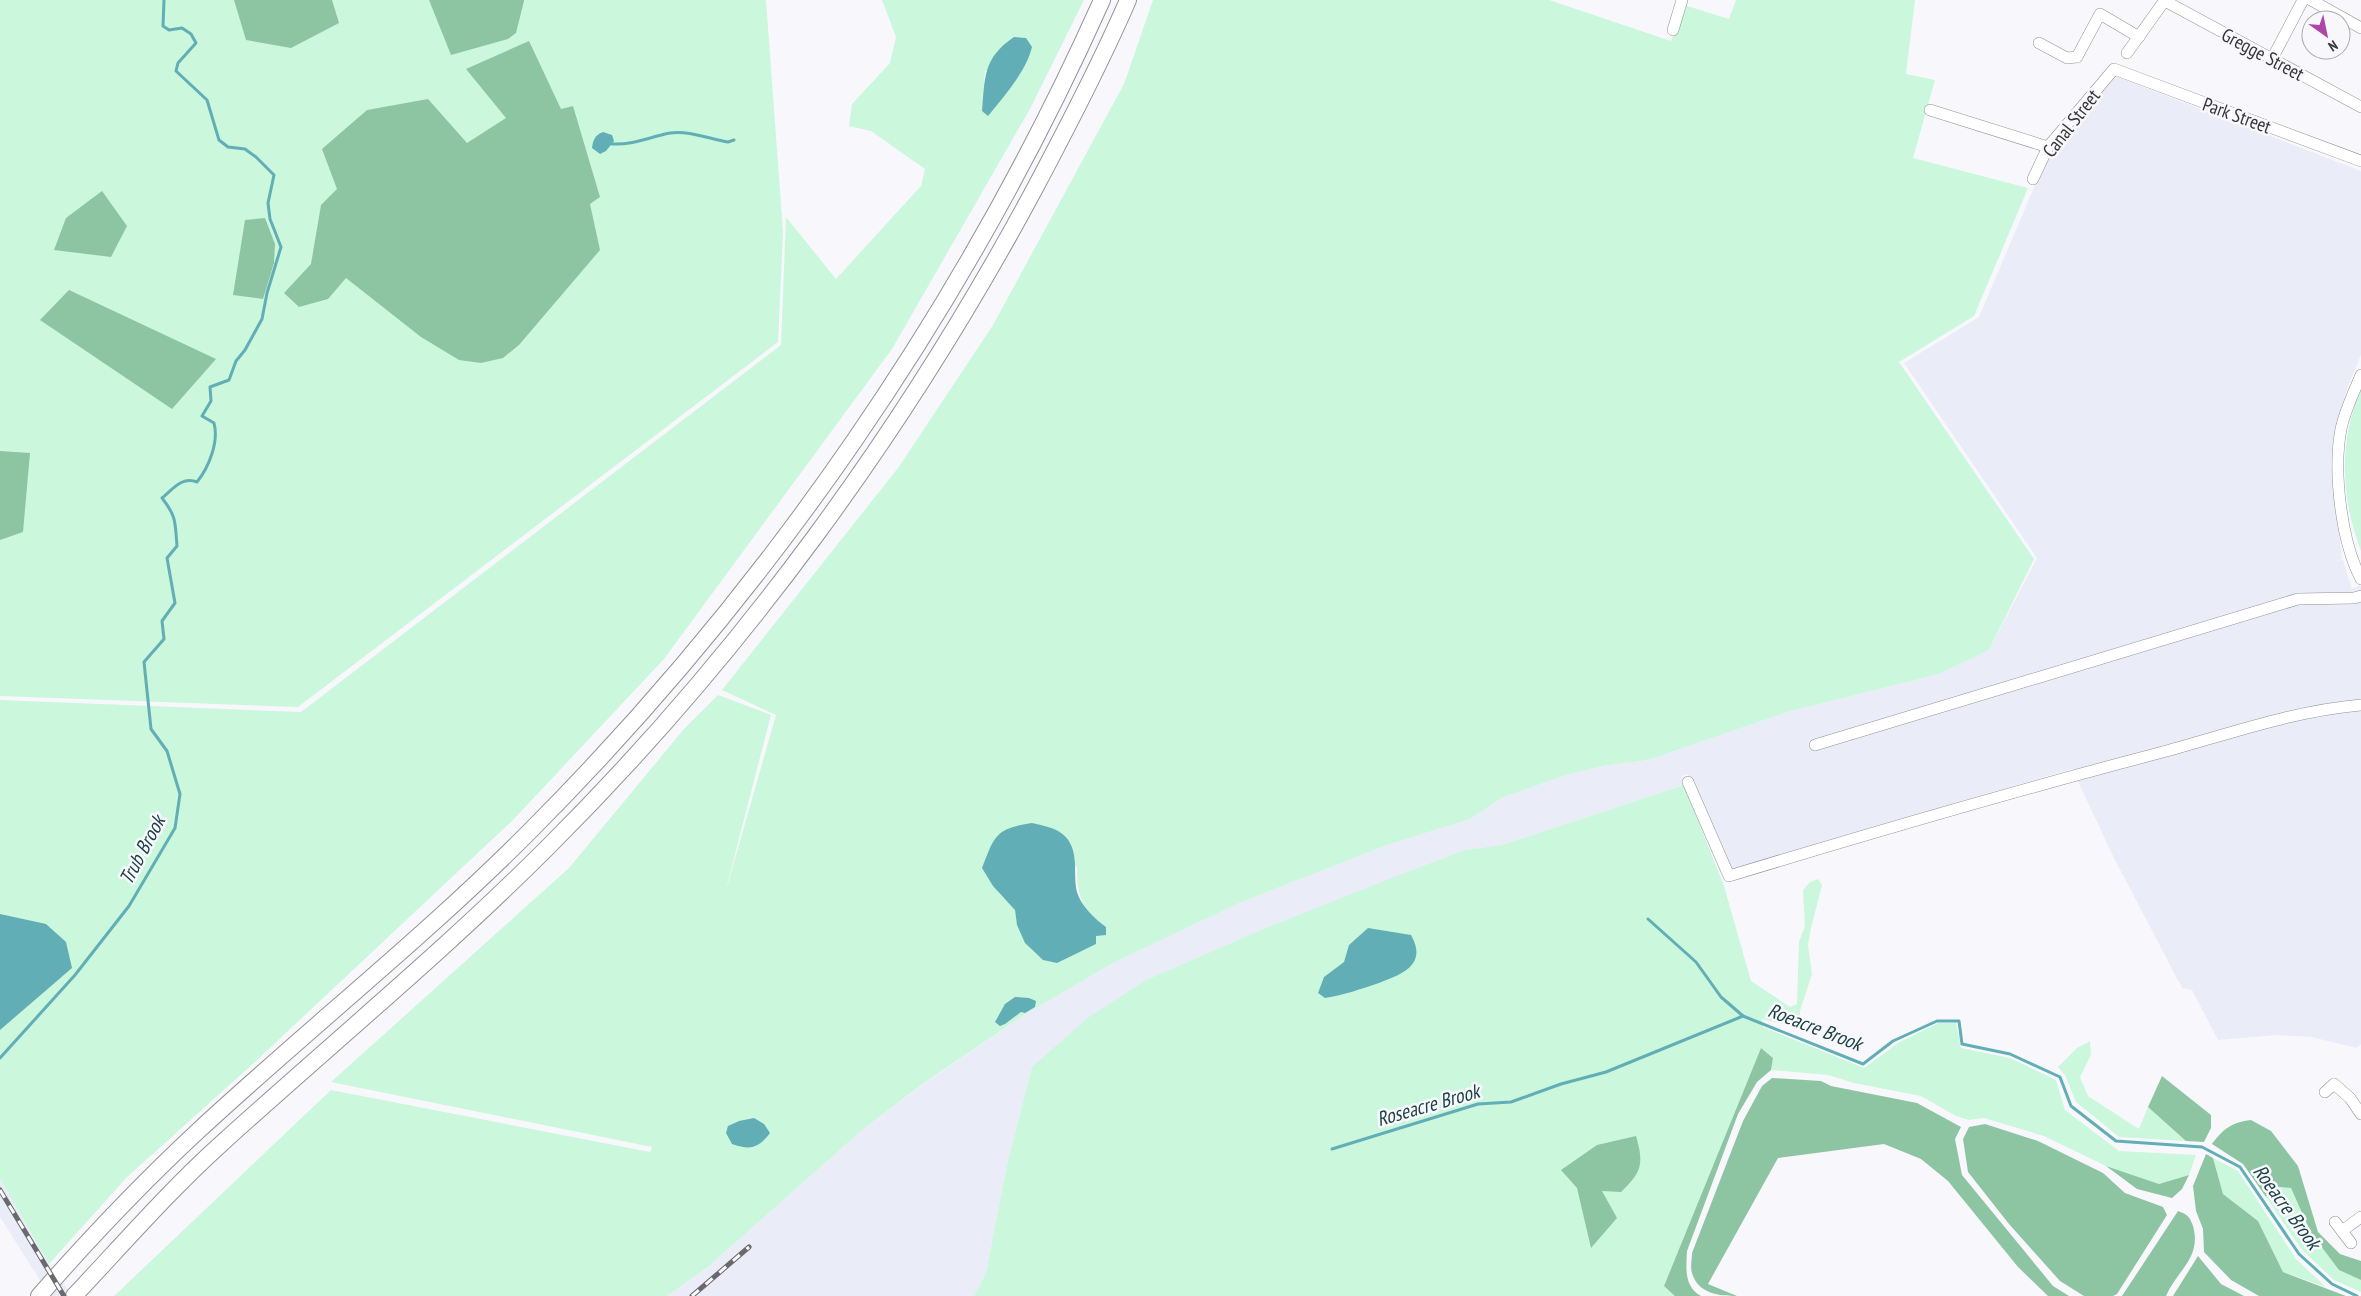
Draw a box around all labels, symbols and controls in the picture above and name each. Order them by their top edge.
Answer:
north arrow [2301,10,2351,60]
street label: Gregge Street [2218,22,2309,86]
text: N [2325,36,2341,56]
street label: Canal Street [2037,84,2105,162]
street label: Park Street [2199,92,2275,139]
water label: Trub Brook [113,809,172,889]
water label: Roeacre Brook [1764,997,1868,1058]
water label: Roseacre Brook [1374,1077,1484,1132]
water label: Roeacre Brook [2247,1159,2328,1256]

